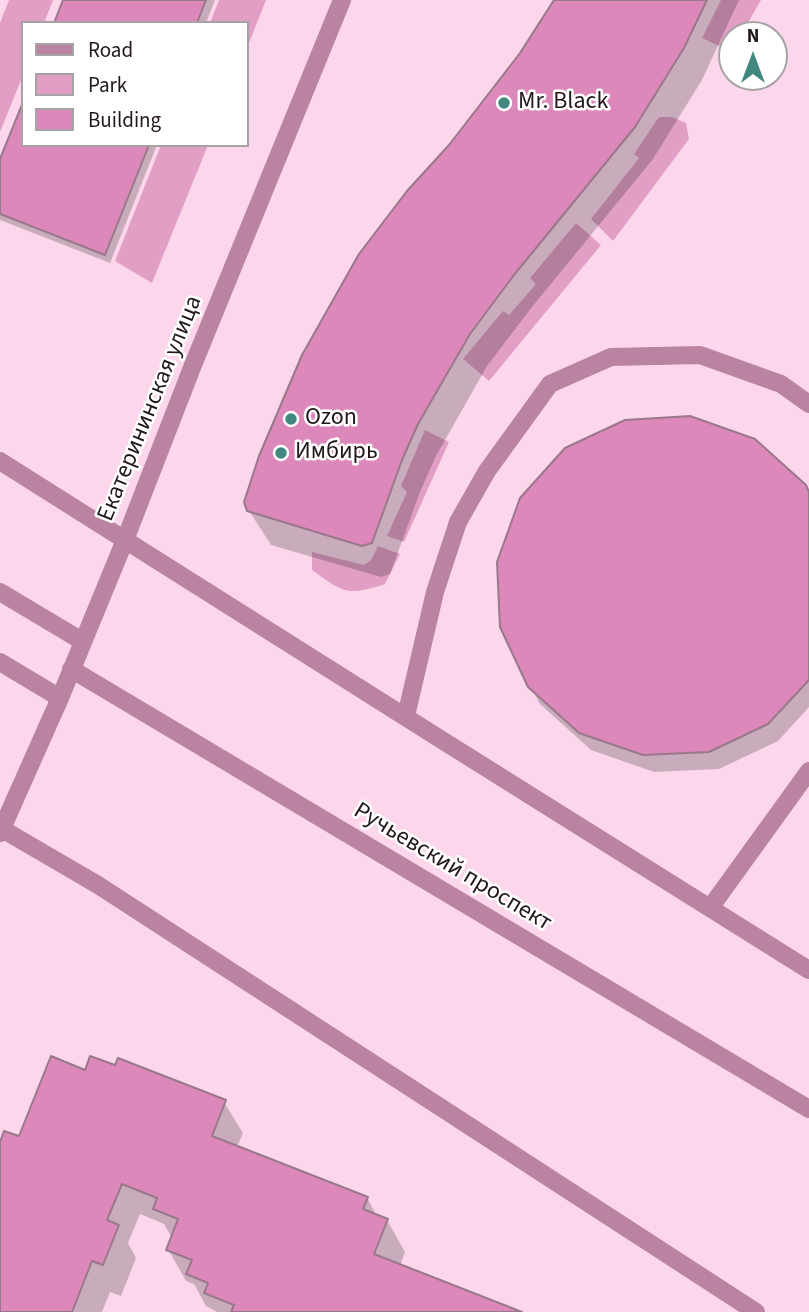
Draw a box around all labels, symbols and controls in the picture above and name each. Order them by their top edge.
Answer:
legend [21,21,248,147]
north arrow [718,21,788,91]
text: N [747,23,759,50]
text: Road [88,35,133,65]
text: Park [88,70,127,100]
place label: Mr. Black [518,89,608,117]
marker: Mr. Black [496,95,512,111]
text: Building [88,105,161,135]
street label: Екатерининская улица [93,292,209,526]
place label: Ozon [305,405,357,433]
marker: Ozon [283,411,299,427]
place label: Имбирь [295,439,378,467]
marker: Имбирь [273,445,289,461]
street label: Ручьевский проспект [348,797,556,939]

